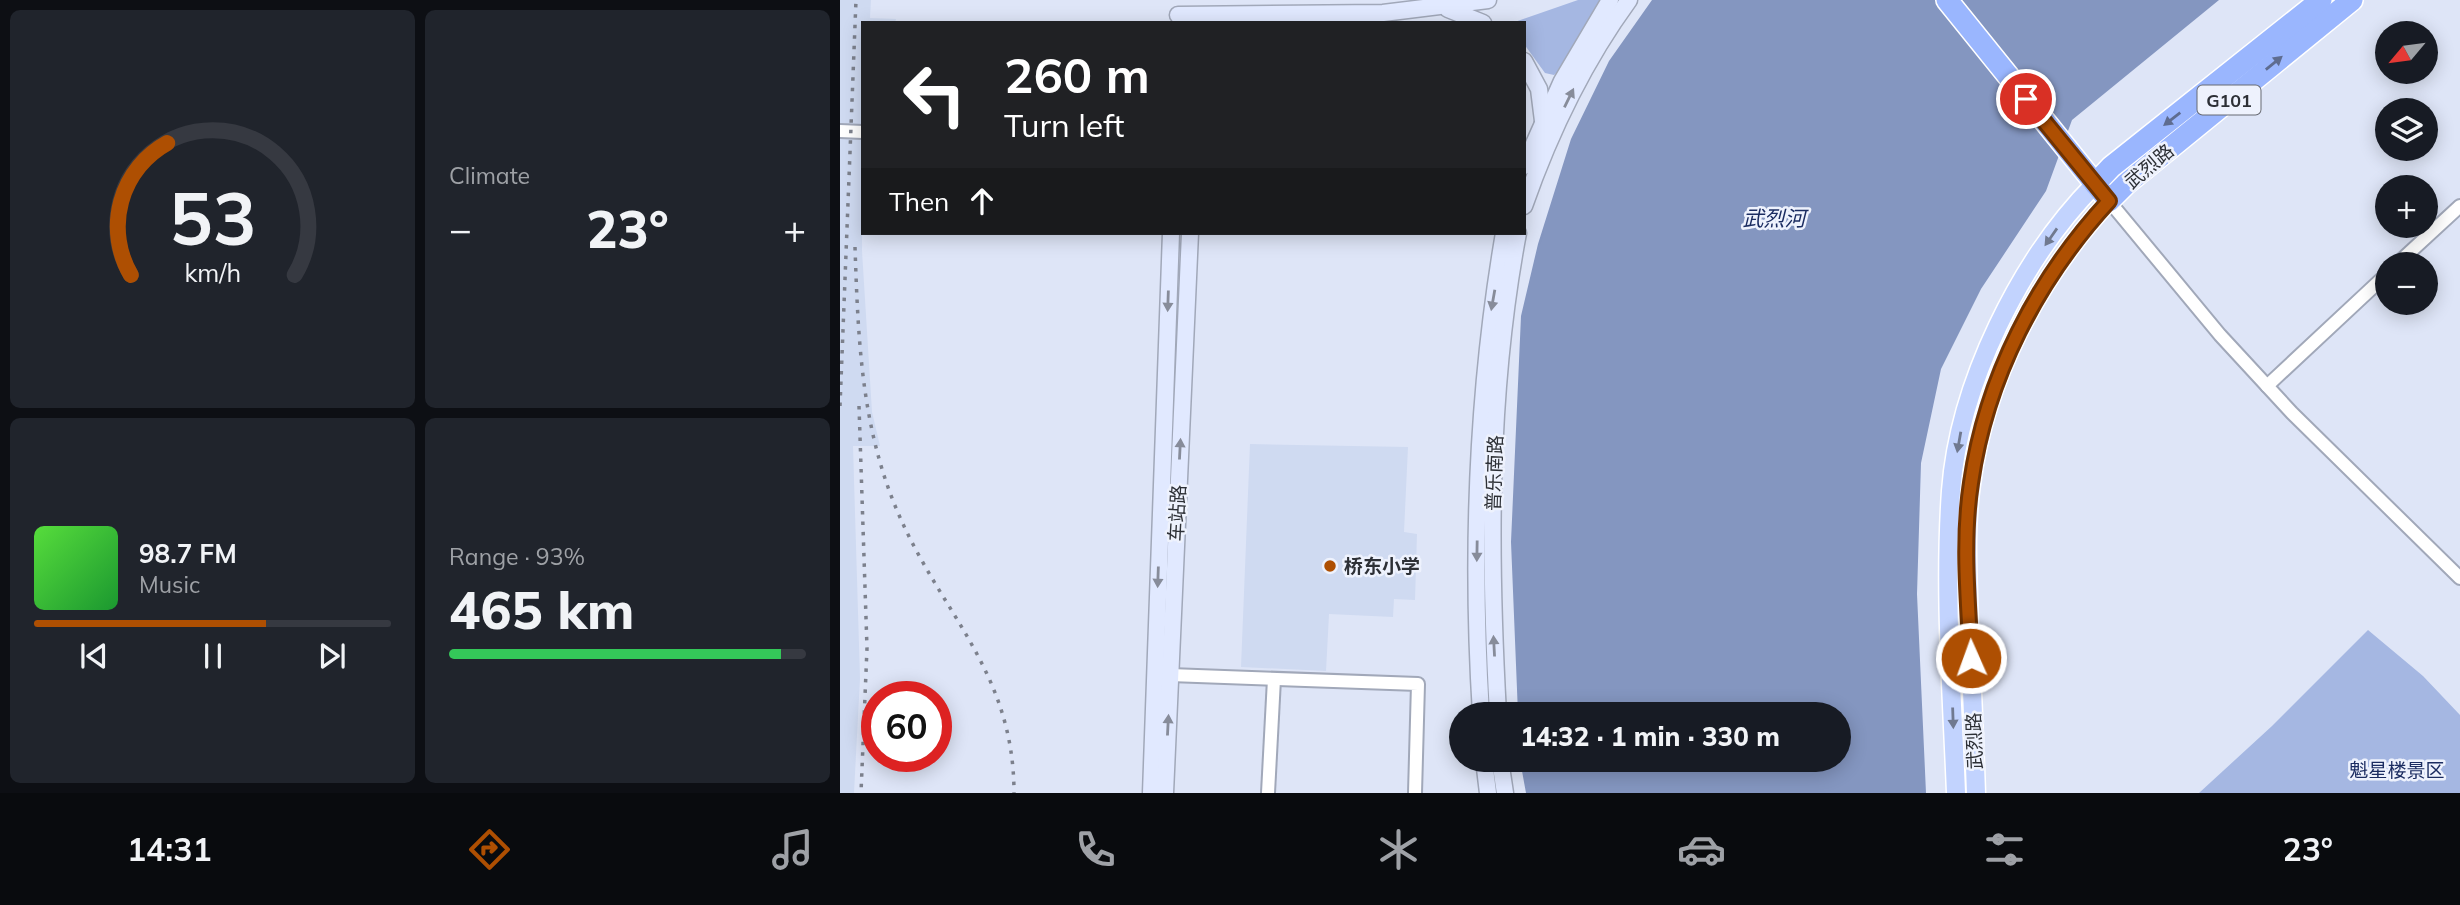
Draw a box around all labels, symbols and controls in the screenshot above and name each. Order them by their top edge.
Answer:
north arrow [2375,21,2438,84]
map controls [2375,21,2438,315]
text: 260 m [1004,44,1150,105]
icon: left [889,49,980,140]
one-way arrow [2265,56,2283,71]
pin [1996,69,2056,129]
icon: arrive [2007,80,2045,118]
road number: G101 [2198,86,2260,114]
one-way arrow [1564,88,1575,108]
button: layers [2375,98,2438,161]
text: Turn left [1004,105,1124,145]
one-way arrow [2163,111,2181,126]
street label: 武烈路 [2119,138,2179,194]
text: Climate [449,161,530,190]
text: 53 [169,172,256,263]
button: + [2375,175,2438,238]
icon: ahead [963,182,1001,220]
text: Then [889,185,949,218]
text: 23° [586,196,669,261]
text: − [449,205,472,253]
text: + [783,205,806,253]
water label: 武烈河 [1743,205,1809,231]
one-way arrow [2045,228,2059,246]
button: − [2375,252,2438,315]
text: km/h [184,257,241,288]
one-way arrow [1487,289,1498,311]
one-way arrow [1163,290,1174,312]
one-way arrow [1953,431,1964,453]
street label: 普乐南路 [1481,435,1507,511]
one-way arrow [1175,437,1186,459]
street label: 车站路 [1164,484,1190,542]
text: 98.7 FM [139,537,237,570]
one-way arrow [1471,541,1483,563]
text: Range · 93% [449,542,585,571]
place label: 桥东小学 [1344,554,1420,578]
marker: 桥东小学 [1322,558,1338,574]
one-way arrow [1153,567,1164,589]
text: Music [139,570,200,599]
text: 465 km [449,577,634,642]
position arrow [1934,621,2008,695]
one-way arrow [1488,635,1499,657]
icon: previous [75,637,113,675]
icon: pause [194,637,232,675]
icon: next [313,637,351,675]
speed limit sign: 60 [861,681,952,772]
one-way arrow [1948,707,1959,729]
street label: 武烈路 [1961,712,1987,770]
one-way arrow [1163,714,1174,736]
text: 14:32 · 1 min · 330 m [1520,720,1780,753]
park label: 魁星楼景区 [2349,758,2445,782]
icon: directions [465,825,514,874]
icon: music [768,825,817,874]
icon: phone [1071,825,1120,874]
icon: climate [1374,825,1423,874]
icon: car [1677,825,1726,874]
icon: filters [1980,825,2029,874]
text: 14:31 [127,829,212,869]
text: 23° [2282,829,2333,869]

